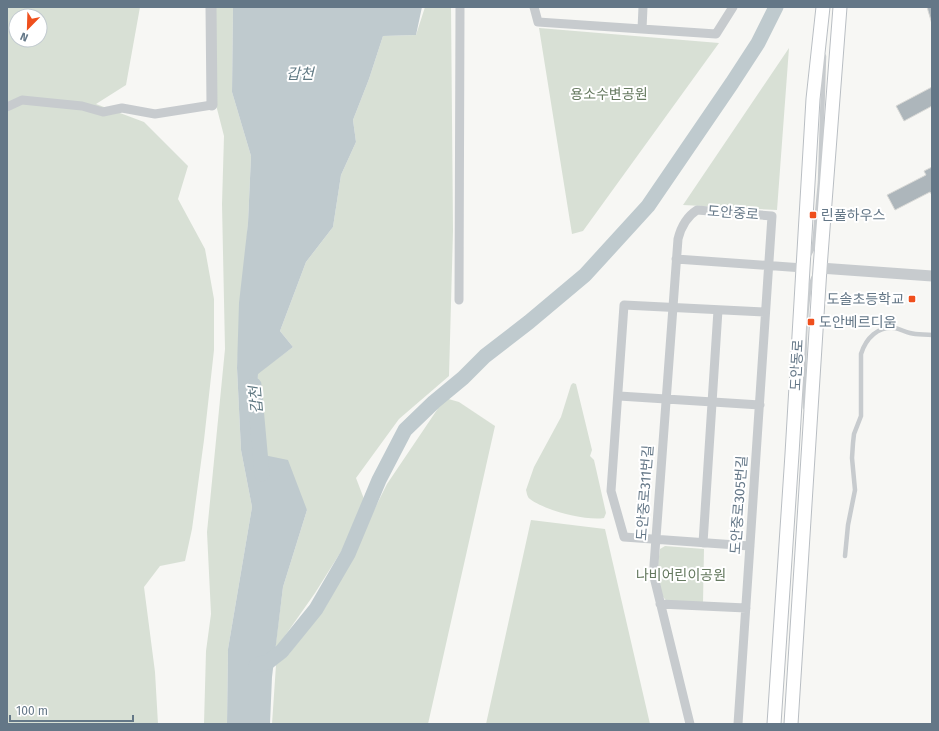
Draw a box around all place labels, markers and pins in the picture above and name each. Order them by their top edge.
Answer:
place label: 린풀하우스 [821,207,886,224]
marker: 린풀하우스 [808,210,818,220]
place label: 도솔초등학교 [827,291,904,308]
marker: 도솔초등학교 [907,294,917,304]
place label: 도안베르디움 [819,314,896,331]
marker: 도안베르디움 [806,317,816,327]

